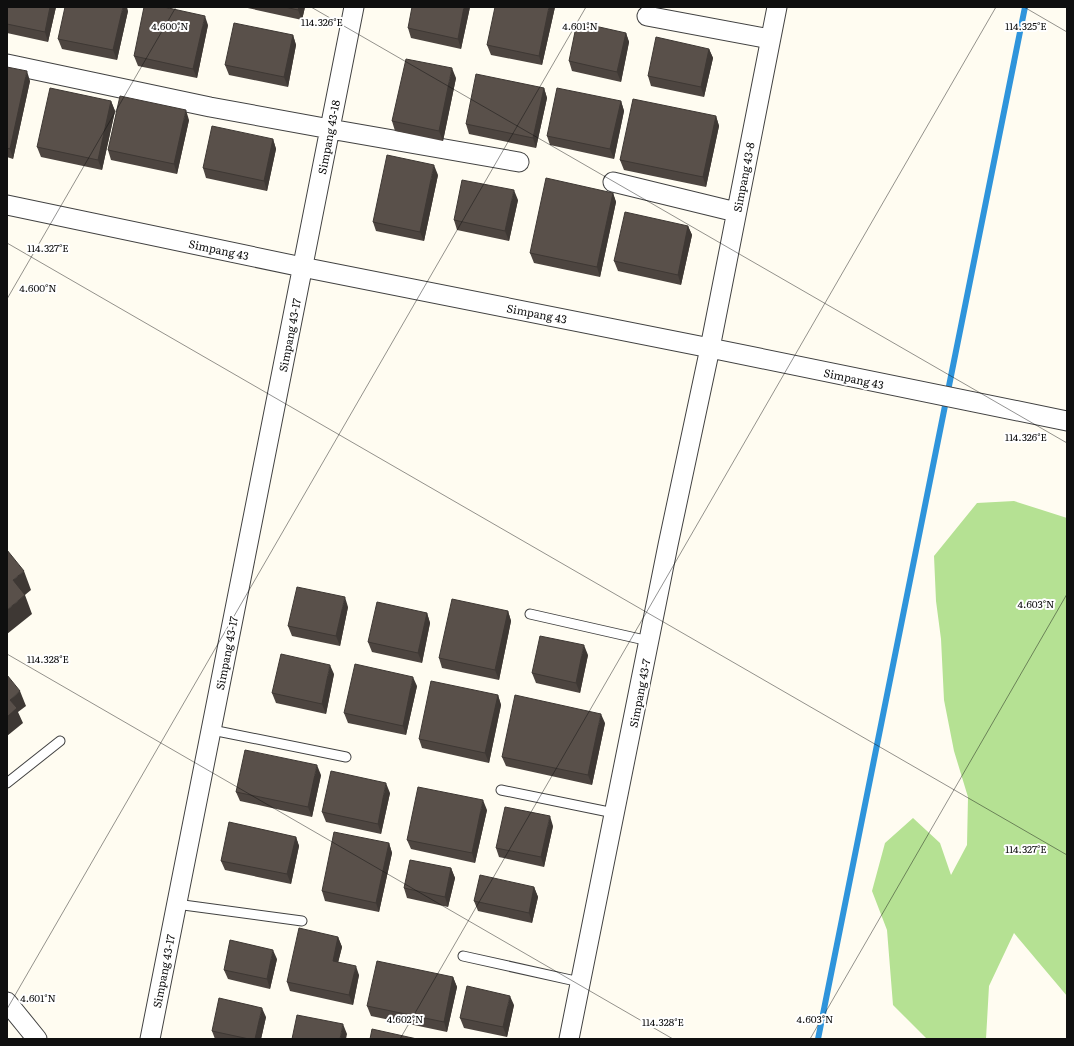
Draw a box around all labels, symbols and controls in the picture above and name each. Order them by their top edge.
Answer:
text: 114.326°E [301,14,343,29]
text: 4.600°N [151,18,189,33]
text: 4.601°N [562,18,598,33]
text: 114.325°E [1005,18,1047,33]
street label: Simpang 43-18 [313,98,343,176]
street label: Simpang 43-8 [728,141,758,213]
street label: Simpang 43 [187,235,251,263]
text: 114.327°E [27,240,69,255]
text: 4.600°N [19,280,57,295]
street label: Simpang 43-17 [274,296,304,373]
street label: Simpang 43 [506,299,569,327]
street label: Simpang 43 [822,364,886,392]
text: 114.326°E [1005,429,1047,444]
text: 4.603°N [1018,596,1054,611]
street label: Simpang 43-17 [211,614,241,691]
text: 114.328°E [27,651,69,666]
street label: Simpang 43-7 [624,657,654,729]
text: 114.327°E [1005,841,1047,856]
street label: Simpang 43-17 [148,932,178,1009]
text: 4.601°N [20,990,56,1005]
text: 4.602°N [387,1011,423,1026]
text: 4.603°N [797,1011,833,1026]
text: 114.328°E [642,1014,684,1029]

